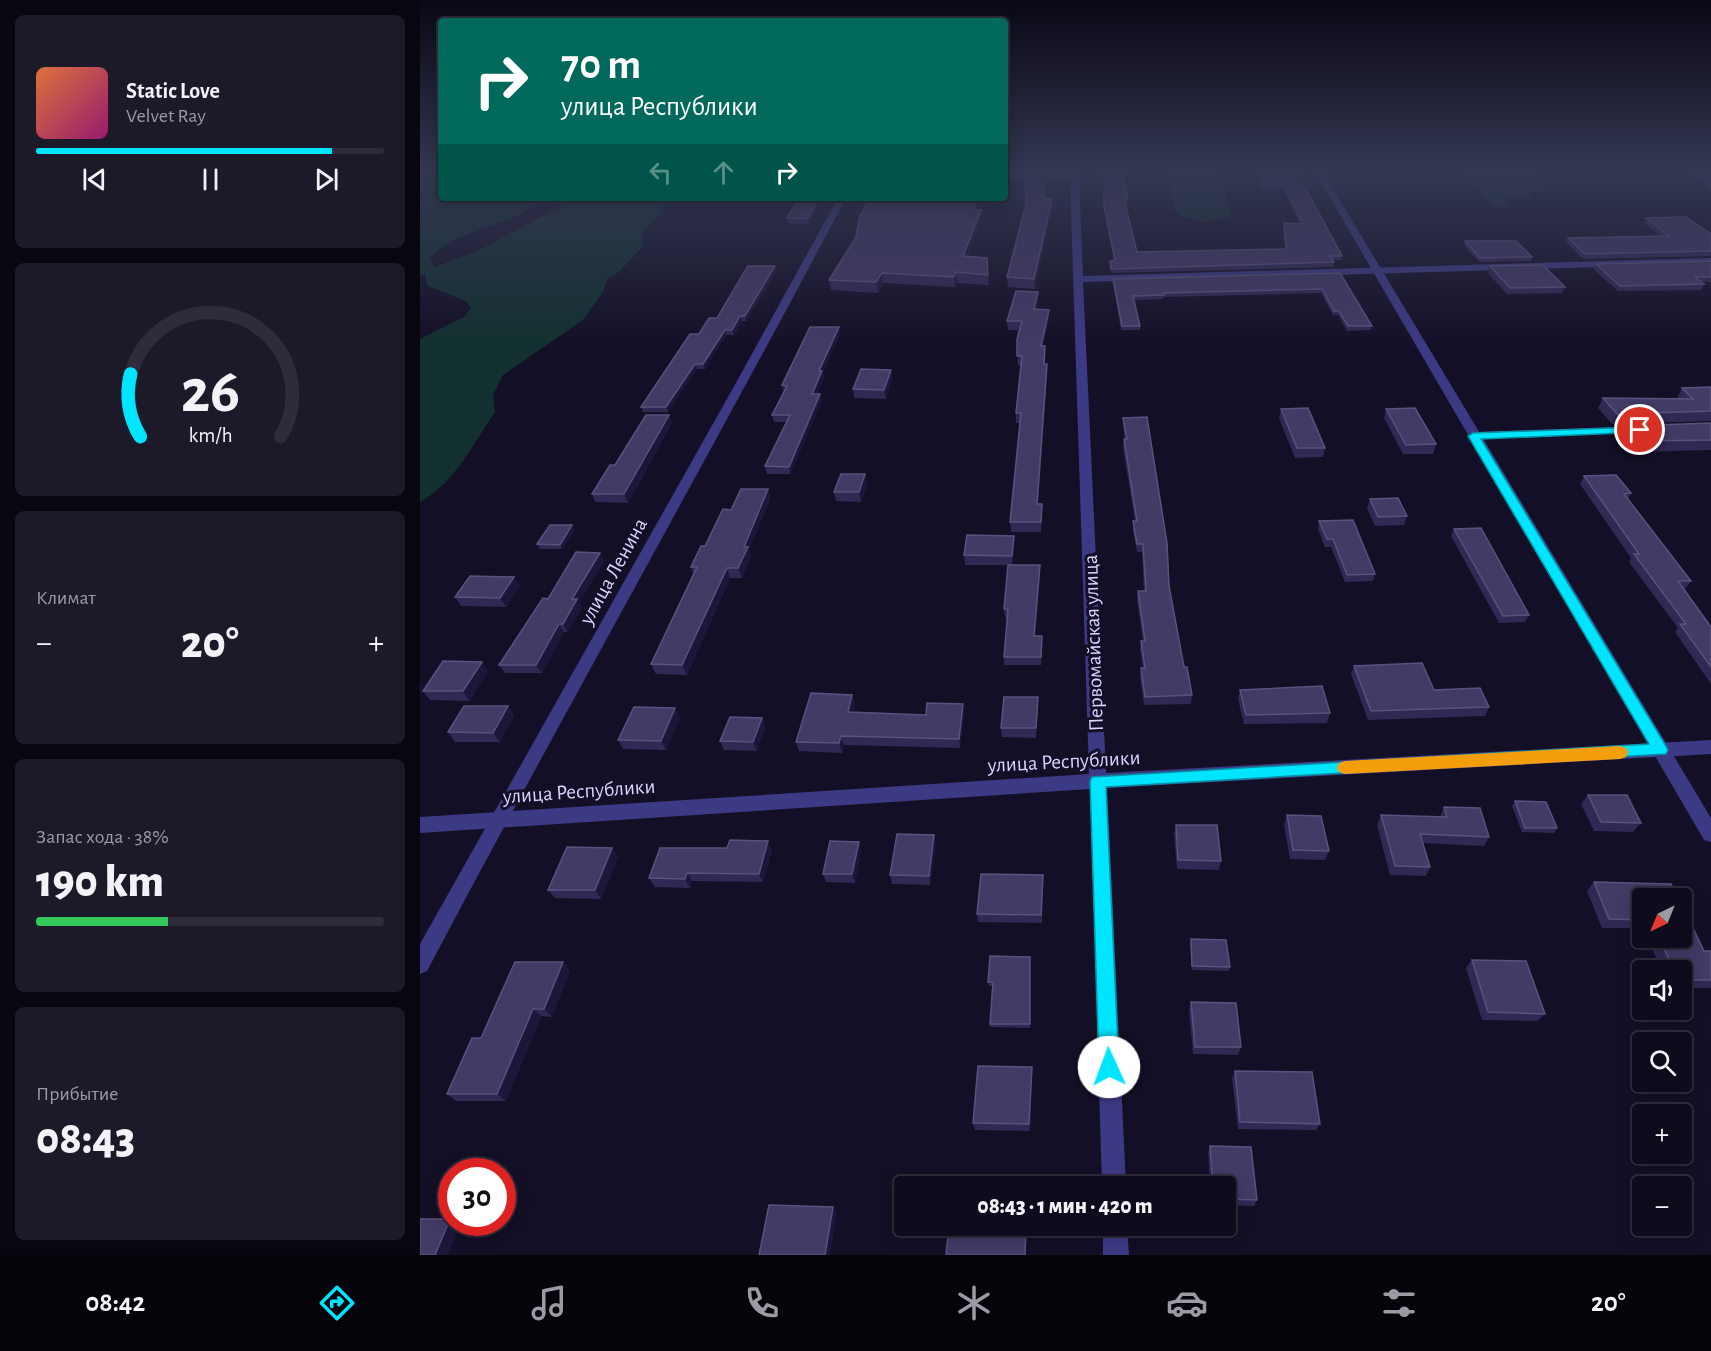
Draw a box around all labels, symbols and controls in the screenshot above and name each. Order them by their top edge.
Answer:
icon: right [462,42,540,120]
text: 70 m [561,44,641,86]
text: Static Love [126,80,220,102]
text: улица Республики [561,93,758,120]
text: Velvet Ray [126,106,206,126]
icon: left [644,156,677,189]
icon: ahead [707,156,740,189]
icon: right [770,156,803,189]
icon: previous [78,163,111,196]
icon: pause [194,163,227,196]
icon: next [310,163,343,196]
text: 26 [180,361,240,423]
pin [1614,404,1665,455]
icon: arrive [1623,413,1656,446]
text: km/h [188,425,232,446]
street label: улица Ленина [575,514,651,629]
street label: Первомайская улица [1080,554,1107,732]
text: Климат [36,588,96,608]
text: 20° [181,621,239,666]
text: − [36,627,52,660]
text: + [368,627,384,660]
street label: улица Республики [986,747,1141,776]
street label: улица Республики [501,776,656,807]
text: Запас хода · 38% [36,827,169,847]
text: 190 km [36,860,164,905]
north arrow [1632,888,1692,948]
map controls [1632,888,1692,1236]
button: sound [1632,960,1692,1020]
button: search [1632,1032,1692,1092]
position arrow [1077,1035,1141,1099]
text: Прибытие [36,1084,118,1104]
button: + [1632,1104,1692,1164]
text: 08:43 [36,1117,135,1162]
speed limit sign: 30 [438,1158,516,1236]
button: − [1632,1176,1692,1236]
text: 08:43 · 1 мин · 420 m [977,1195,1153,1217]
icon: directions [316,1282,358,1324]
icon: music [528,1282,570,1324]
icon: phone [741,1282,783,1324]
icon: climate [953,1282,995,1324]
icon: car [1166,1282,1208,1324]
icon: filters [1378,1282,1420,1324]
text: 08:42 [85,1289,145,1316]
text: 20° [1591,1289,1626,1316]

